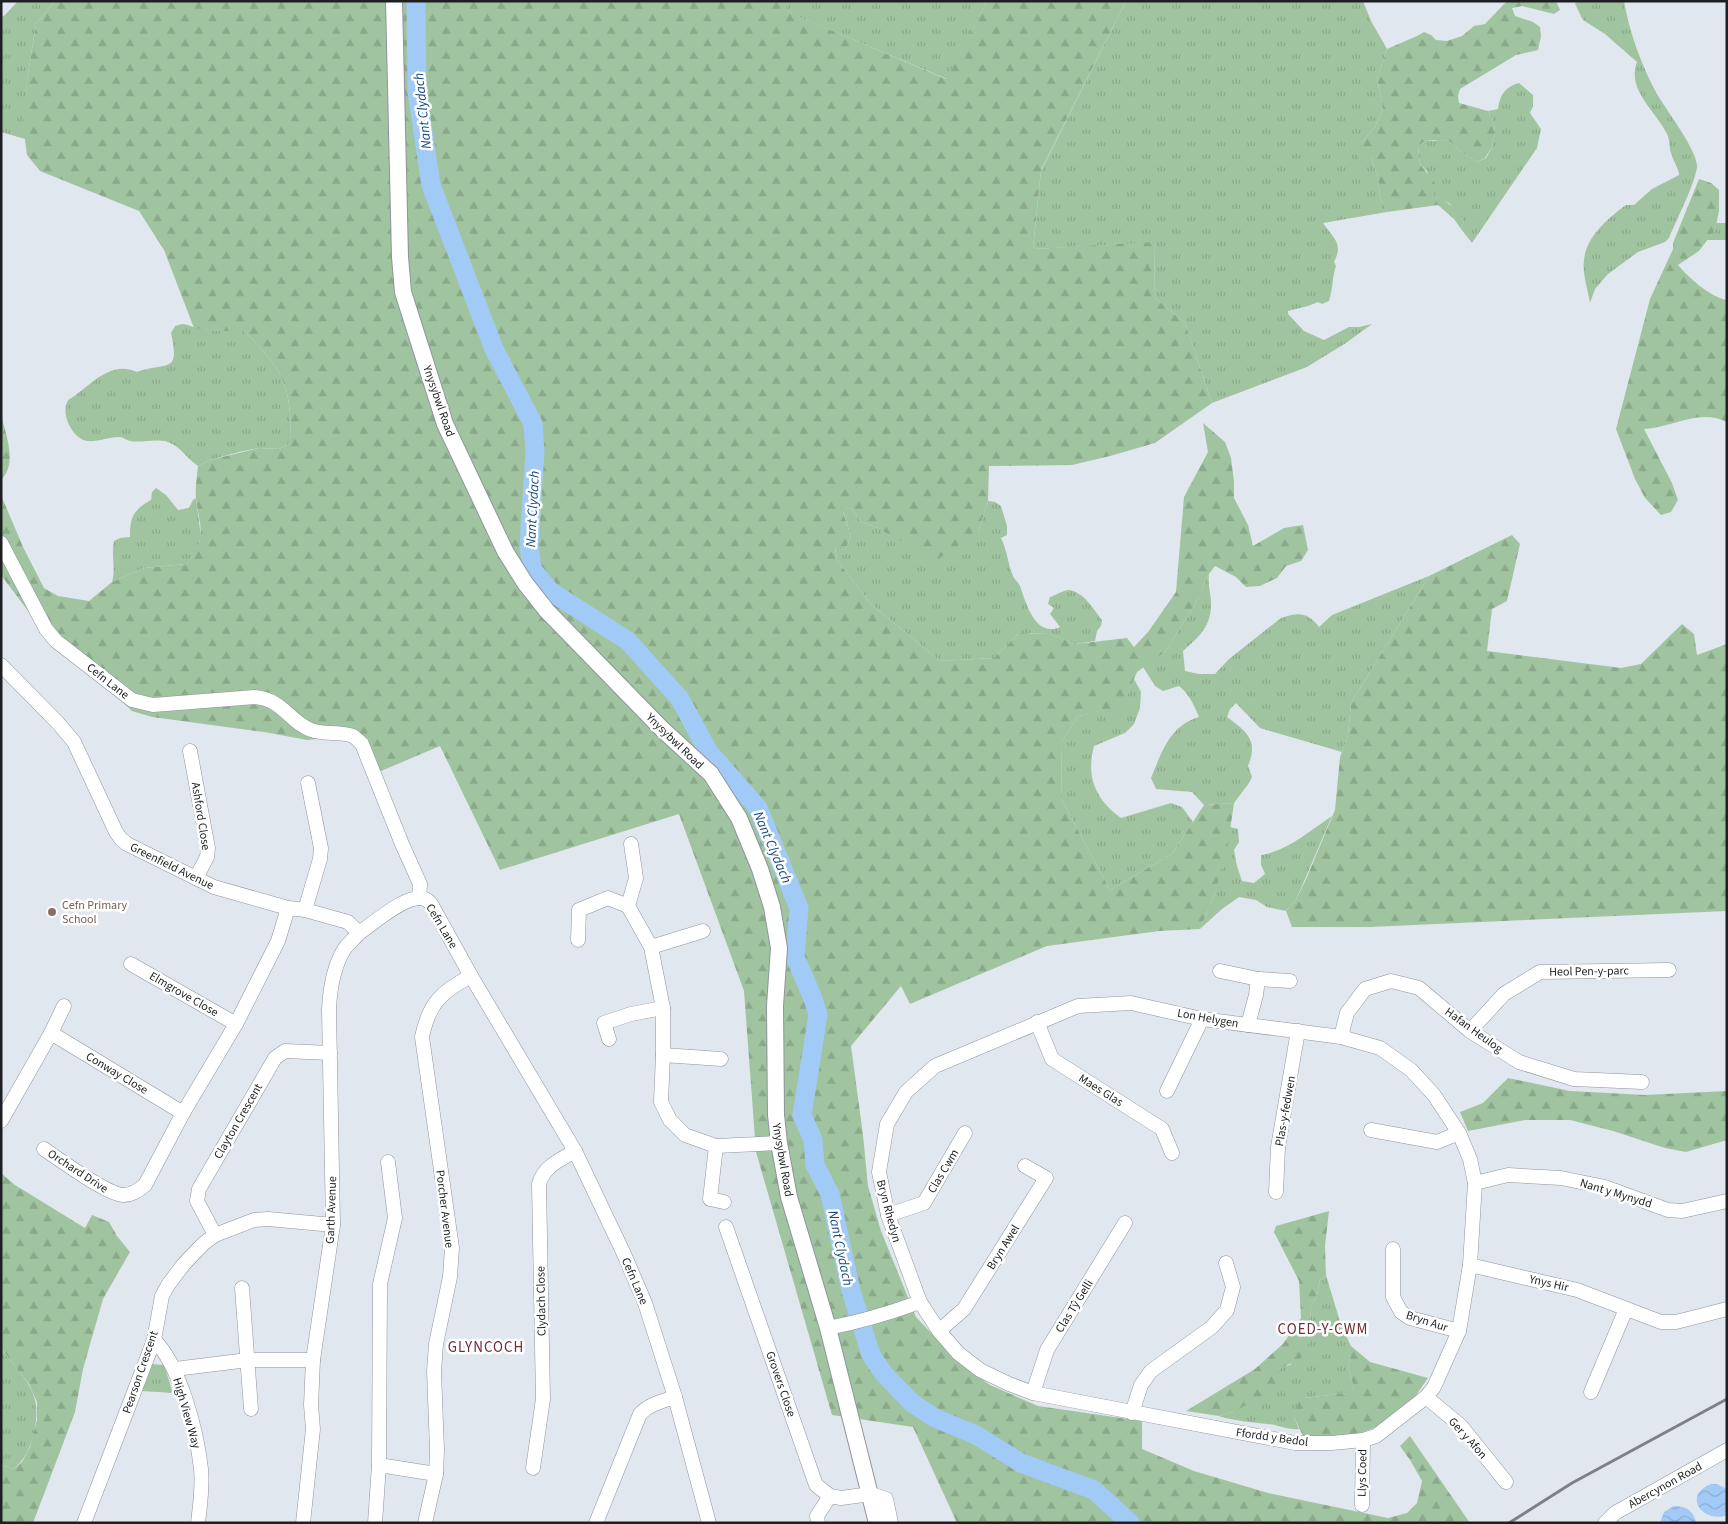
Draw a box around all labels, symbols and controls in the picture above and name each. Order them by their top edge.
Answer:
water label: Nant Clydach [409,72,437,150]
street label: Ynysybwl Road [418,362,459,439]
water label: Nant Clydach [521,470,545,548]
street label: Cefn Lane [83,659,133,703]
street label: Ynysybwl Road [641,709,707,773]
street label: Ashford Close [187,781,214,851]
water label: Nant Clydach [748,808,796,887]
street label: Greenfield Avenue [127,839,217,894]
place label: Cefn Primary School [62,897,128,928]
street label: Cefn Lane [421,901,462,952]
marker: Cefn Primary School [46,906,58,918]
street label: Heol Pen-y-parc [1549,962,1630,981]
street label: Elmgrove Close [146,968,221,1021]
street label: Hafan Heulog [1441,1004,1506,1057]
street label: Lon Helygen [1176,1005,1240,1032]
street label: Conway Close [82,1048,151,1099]
street label: Maes Glas [1075,1070,1126,1111]
street label: Plas-y-fedwen [1271,1075,1300,1148]
street label: Clayton Crescent [210,1080,267,1162]
street label: Ynysybwl Road [767,1121,797,1198]
street label: Orchard Drive [44,1145,111,1197]
street label: Clas Cwm [924,1146,963,1197]
street label: Porcher Avenue [431,1169,458,1249]
street label: Nant y Mynydd [1578,1174,1654,1213]
street label: Garth Avenue [322,1176,341,1244]
street label: Bryn Rhedyn [872,1178,905,1244]
water label: Nant Clydach [822,1209,858,1288]
street label: Bryn Awel [983,1221,1024,1273]
street label: Cefn Lane [617,1255,652,1307]
street label: Clydach Close [532,1266,551,1336]
street label: Ynys Hir [1527,1271,1571,1296]
street label: Clas Tŷ Gelli [1051,1276,1098,1336]
street label: Bryn Aur [1404,1307,1451,1336]
district label: COED-Y-CWM [1278,1319,1368,1340]
street label: Pearson Crescent [118,1328,163,1416]
district label: GLYNCOCH [448,1337,524,1358]
street label: Grovers Close [761,1349,800,1419]
street label: High View Way [168,1376,205,1451]
street label: Ger y Afon [1444,1414,1491,1463]
street label: Ffordd y Bedol [1235,1424,1309,1451]
street label: Llys Coed [1354,1449,1371,1497]
street label: Abercynon Road [1625,1458,1705,1513]

